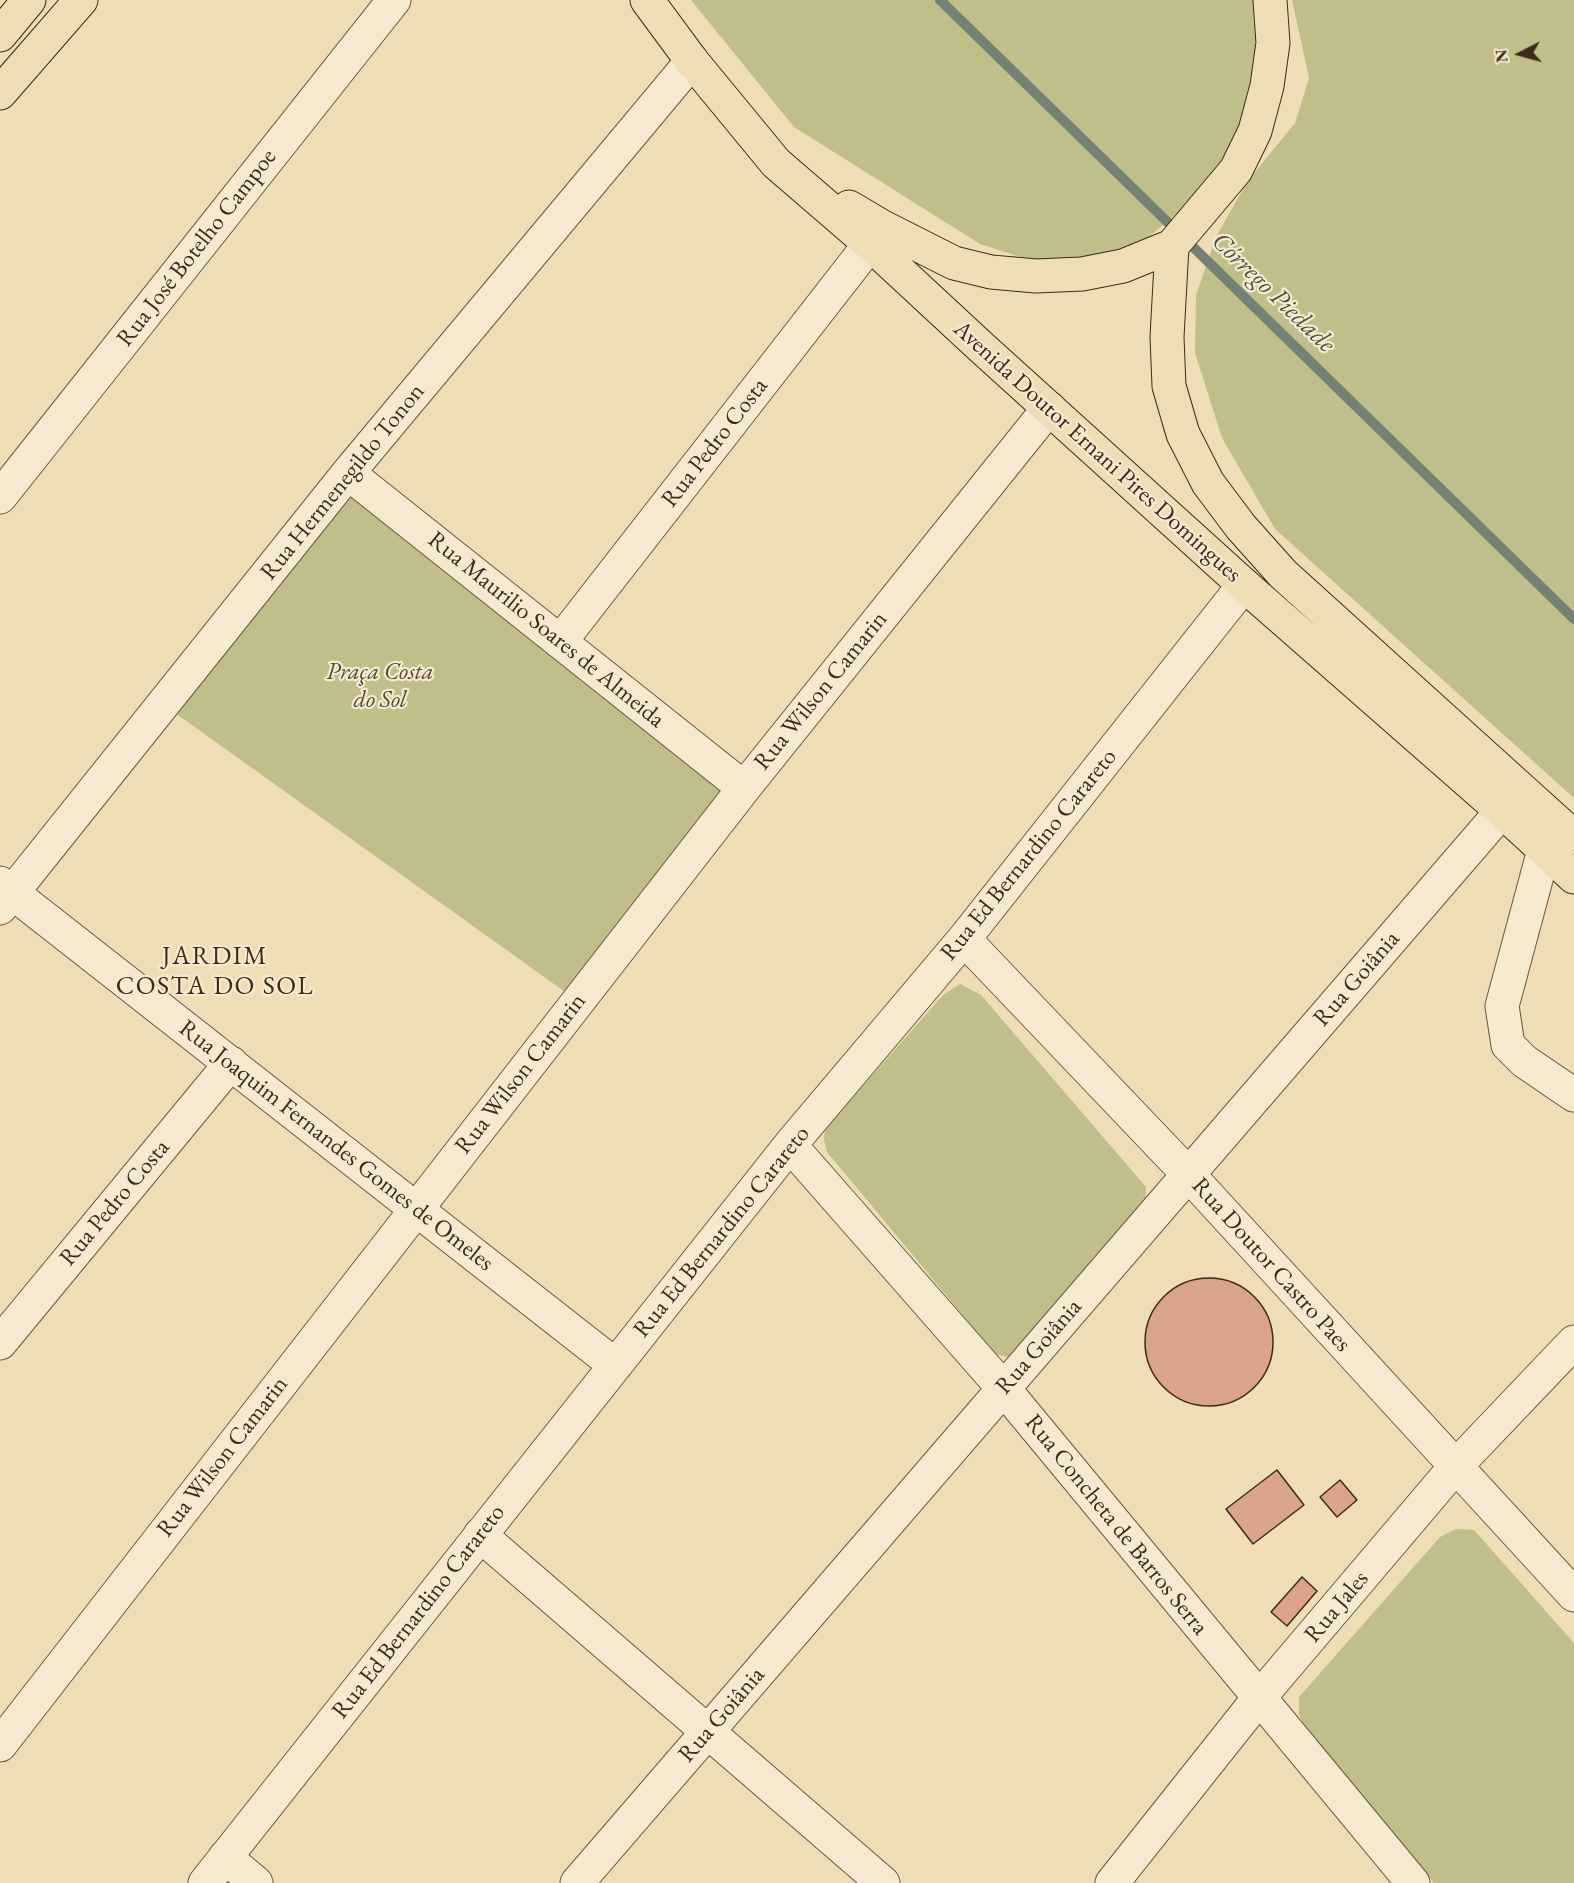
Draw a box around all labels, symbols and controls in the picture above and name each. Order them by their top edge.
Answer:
north arrow [1490,24,1550,84]
text: N [1490,48,1513,63]
street label: Rua José Botelho Campoe [111,143,283,353]
water label: Córrego Piedade [1205,226,1341,360]
street label: Avenida Doutor Ernani Pires Domingues [947,315,1247,589]
street label: Rua Pedro Costa [656,373,774,513]
street label: Rua Hermenegildo Tonon [255,378,431,586]
street label: Rua Maurilio Soares de Almeida [422,526,670,734]
street label: Rua Wilson Camarin [748,606,894,776]
park label: Praça Costa do Sol [326,658,434,714]
street label: Rua Ed Bernardino Carareto [935,743,1123,967]
street label: Rua Goiânia [1308,925,1406,1033]
district label: JARDIM COSTA DO SOL [116,941,314,1002]
street label: Rua Wilson Camarin [449,988,593,1160]
street label: Rua Joaquim Fernandes Gomes de Omeles [173,1014,499,1278]
street label: Rua Ed Bernardino Carareto [628,1120,816,1344]
street label: Rua Pedro Costa [54,1134,176,1272]
street label: Rua Doutor Castro Paes [1185,1172,1357,1358]
street label: Rua Goiânia [990,1293,1088,1401]
street label: Rua Wilson Camarin [151,1371,295,1543]
street label: Rua Concheta de Barros Serra [1018,1409,1214,1641]
street label: Rua Ed Bernardino Carareto [326,1499,512,1725]
street label: Rua Jales [1299,1565,1375,1649]
street label: Rua Goiânia [673,1661,771,1769]

